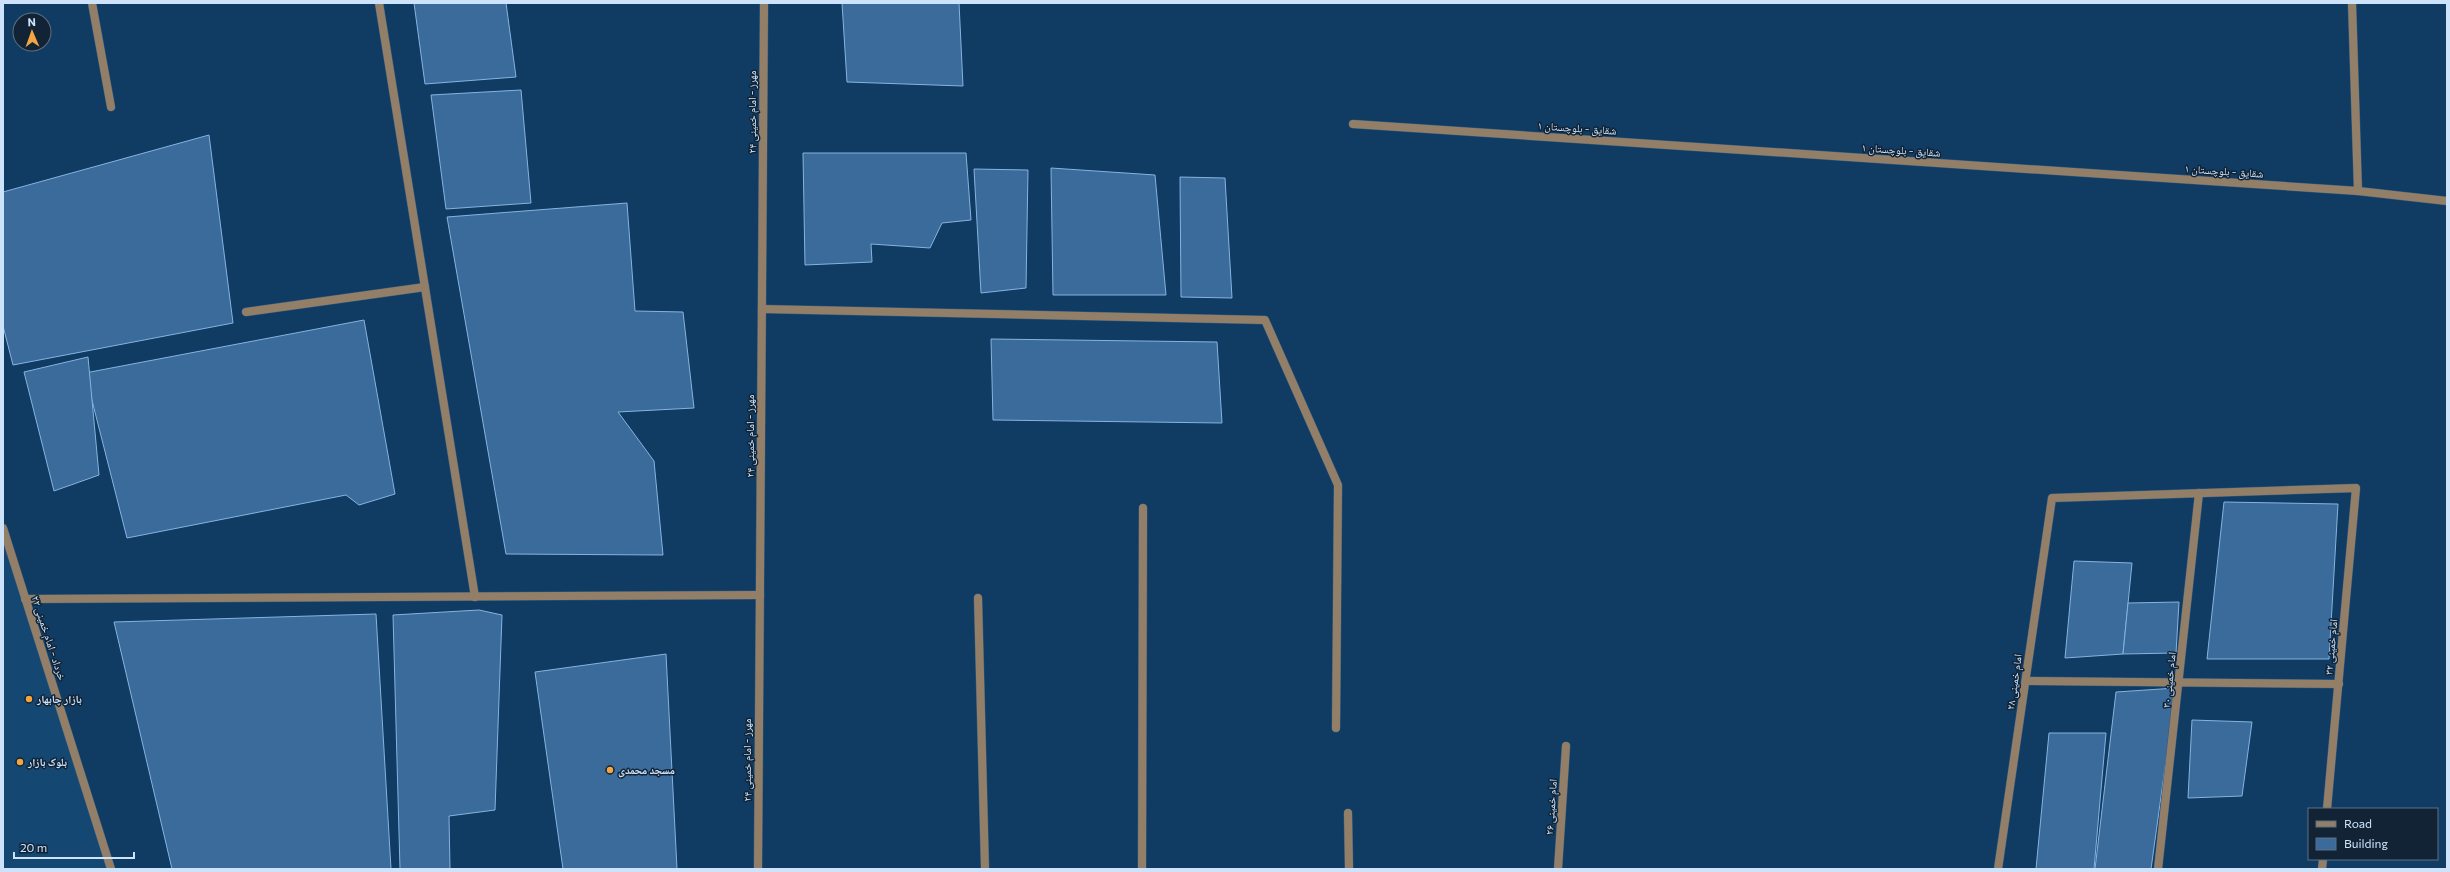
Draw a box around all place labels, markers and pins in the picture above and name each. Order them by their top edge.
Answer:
place label: بازار چابهار [36,692,82,706]
marker: بازار چابهار [24,694,34,704]
place label: بلوک بازار [27,755,67,769]
marker: بلوک بازار [15,757,25,767]
place label: مسجد محمدی [618,763,675,778]
marker: مسجد محمدی [605,765,615,775]

